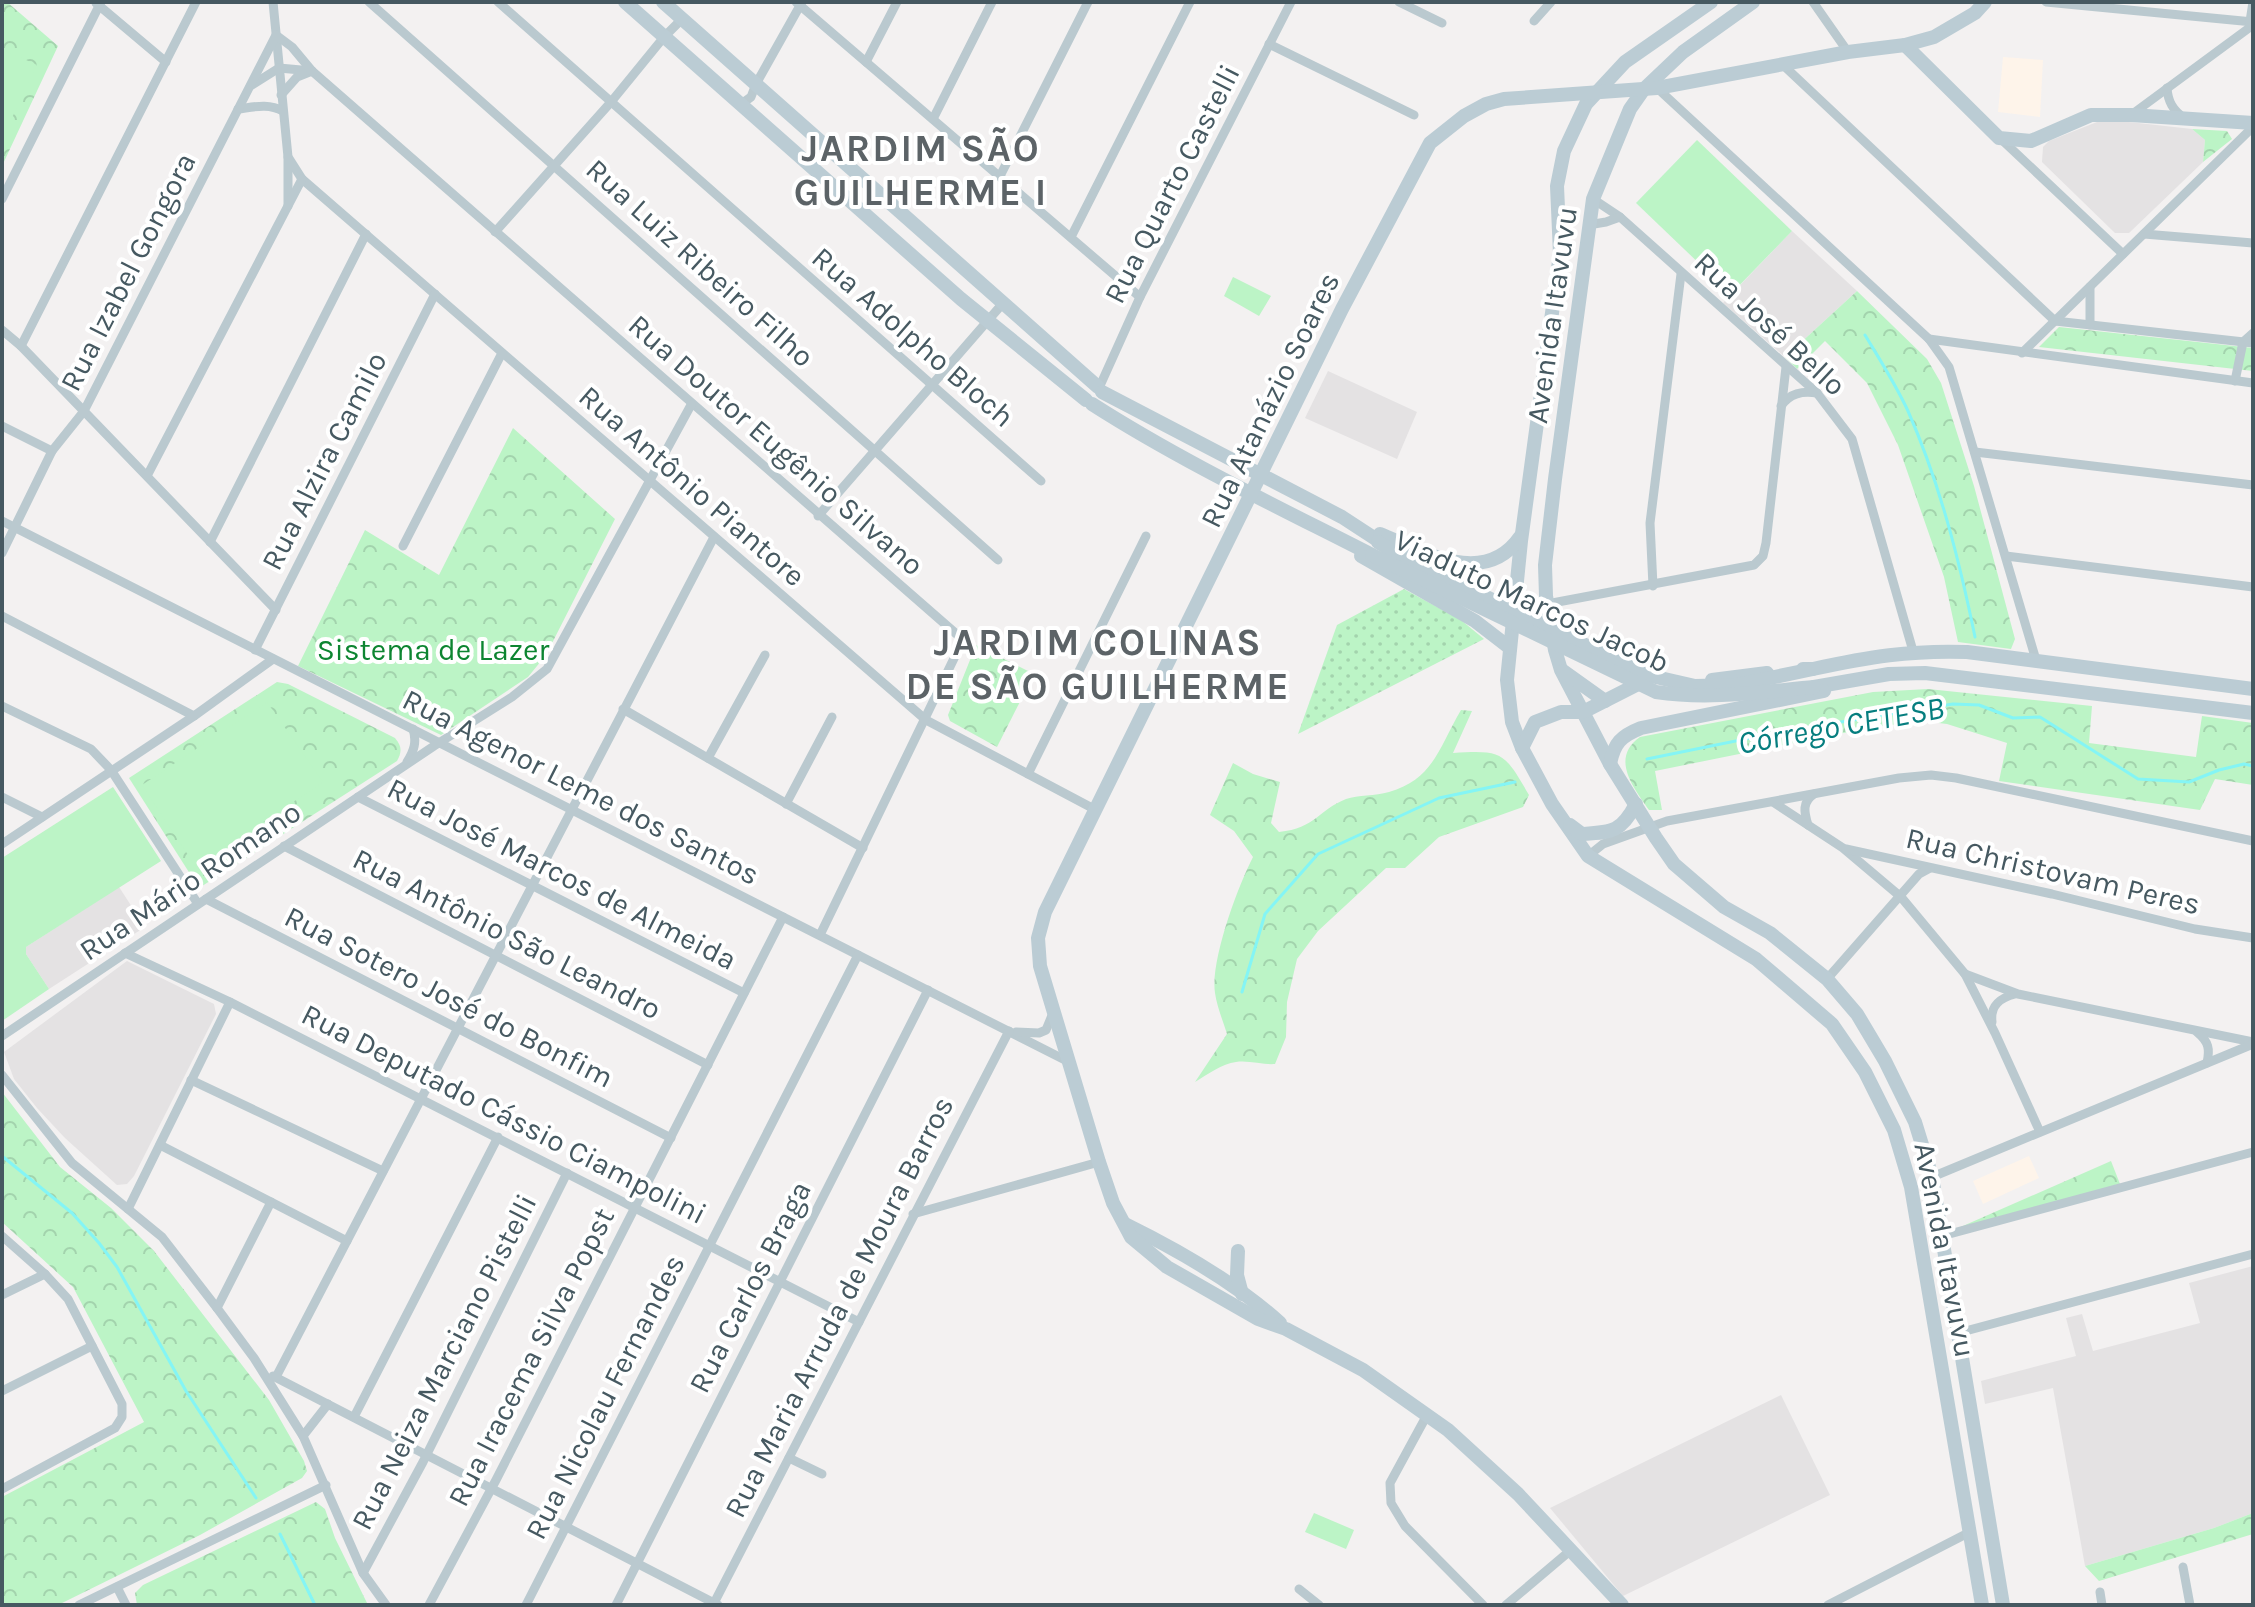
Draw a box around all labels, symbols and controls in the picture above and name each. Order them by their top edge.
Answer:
street label: Rua Quarto Castelli [1096,59,1248,309]
district label: JARDIM SÃO GUILHERME I [794,126,1048,215]
street label: Rua Izabel Gongora [52,147,204,397]
street label: Rua Luiz Ribeiro Filho [579,151,821,375]
street label: Avenida Itavuvu [1519,204,1585,426]
street label: Rua Adolpho Bloch [805,239,1021,435]
street label: Rua José Bello [1687,245,1853,403]
street label: Rua Atanázio Soares [1193,266,1347,534]
street label: Rua Doutor Eugênio Silvano [621,307,931,583]
street label: Rua Alzira Camilo [253,346,395,576]
street label: Rua Antônio Piantore [572,378,812,594]
street label: Viaduto Marcos Jacob [1389,522,1675,680]
district label: JARDIM COLINAS DE SÃO GUILHERME [906,620,1290,709]
park label: Sistema de Lazer [317,632,549,668]
street label: Rua Agenor Leme dos Santos [397,681,765,893]
water label: Córrego CETESB [1735,689,1947,762]
street label: Rua José Marcos de Almeida [381,770,743,978]
street label: Rua Mário Romano [72,794,308,968]
street label: Rua Christovam Peres [1902,820,2204,922]
street label: Rua Antônio São Leandro [347,841,667,1027]
street label: Rua Sotero José do Bonfim [279,898,619,1096]
street label: Rua Deputado Cássio Ciampolini [296,996,712,1232]
street label: Rua Maria Arruda de Moura Barros [717,1090,961,1524]
street label: Avenida Itavuvu [1907,1139,1983,1361]
street label: Rua Carlos Braga [681,1175,819,1399]
street label: Rua Neiza Marciano Pistelli [344,1188,544,1536]
street label: Rua Iracema Silva Popst [440,1202,622,1512]
street label: Rua Nicolau Fernandes [518,1249,692,1545]

